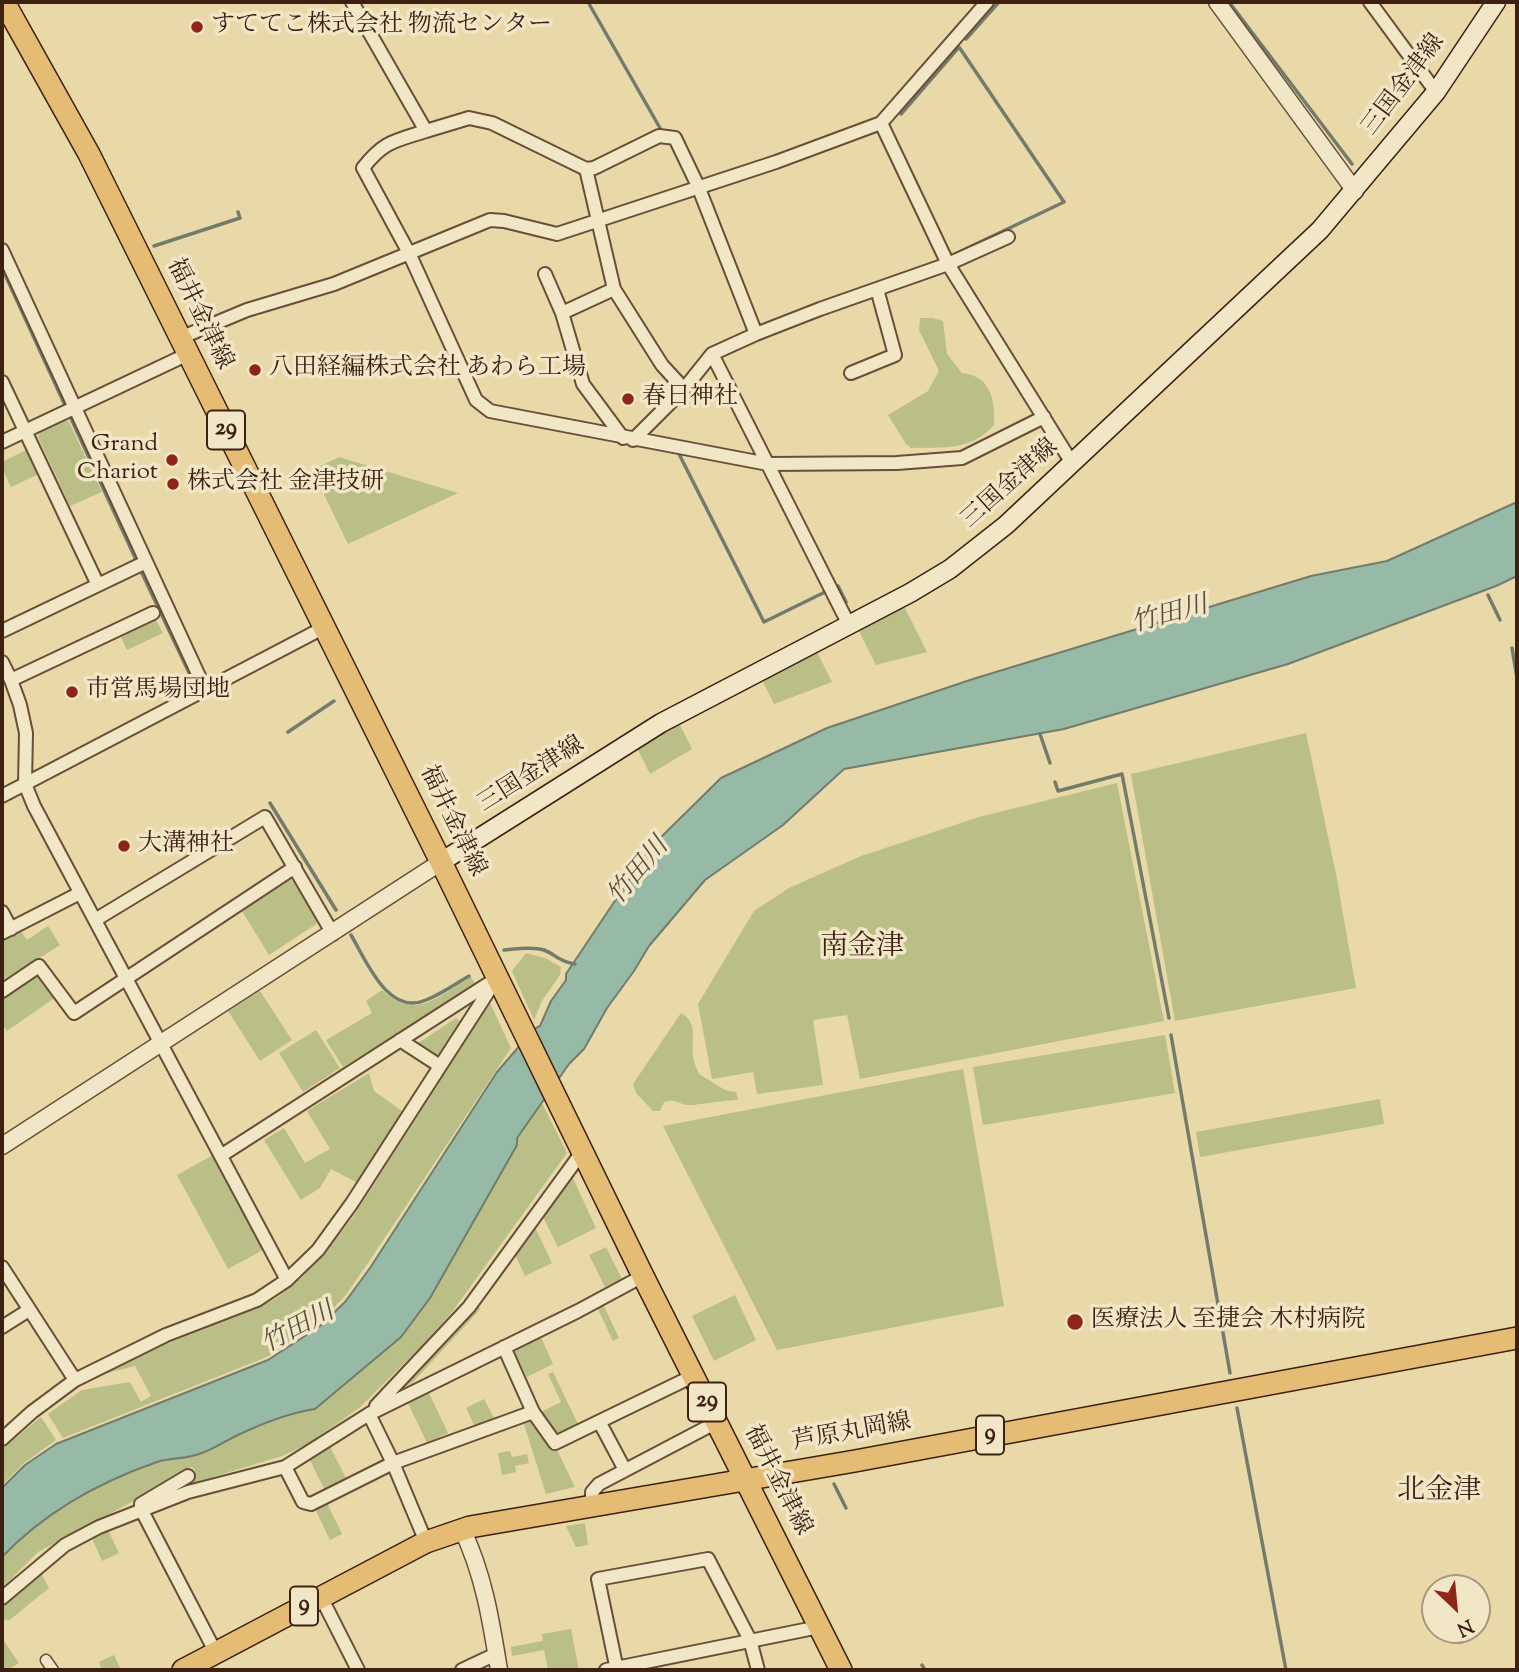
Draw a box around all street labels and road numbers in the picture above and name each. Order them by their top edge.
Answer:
street label: 三国金津線 [1357,29,1453,143]
street label: 福井金津線 [159,255,237,375]
road number: 29 [207,410,245,450]
street label: 三国金津線 [957,434,1065,536]
street label: 三国金津線 [473,732,591,820]
street label: 福井金津線 [412,762,490,882]
road number: 29 [688,1382,726,1422]
street label: 芦原丸岡線 [790,1409,914,1459]
road number: 9 [976,1416,1004,1454]
street label: 福井金津線 [736,1421,816,1541]
road number: 9 [290,1586,318,1625]

